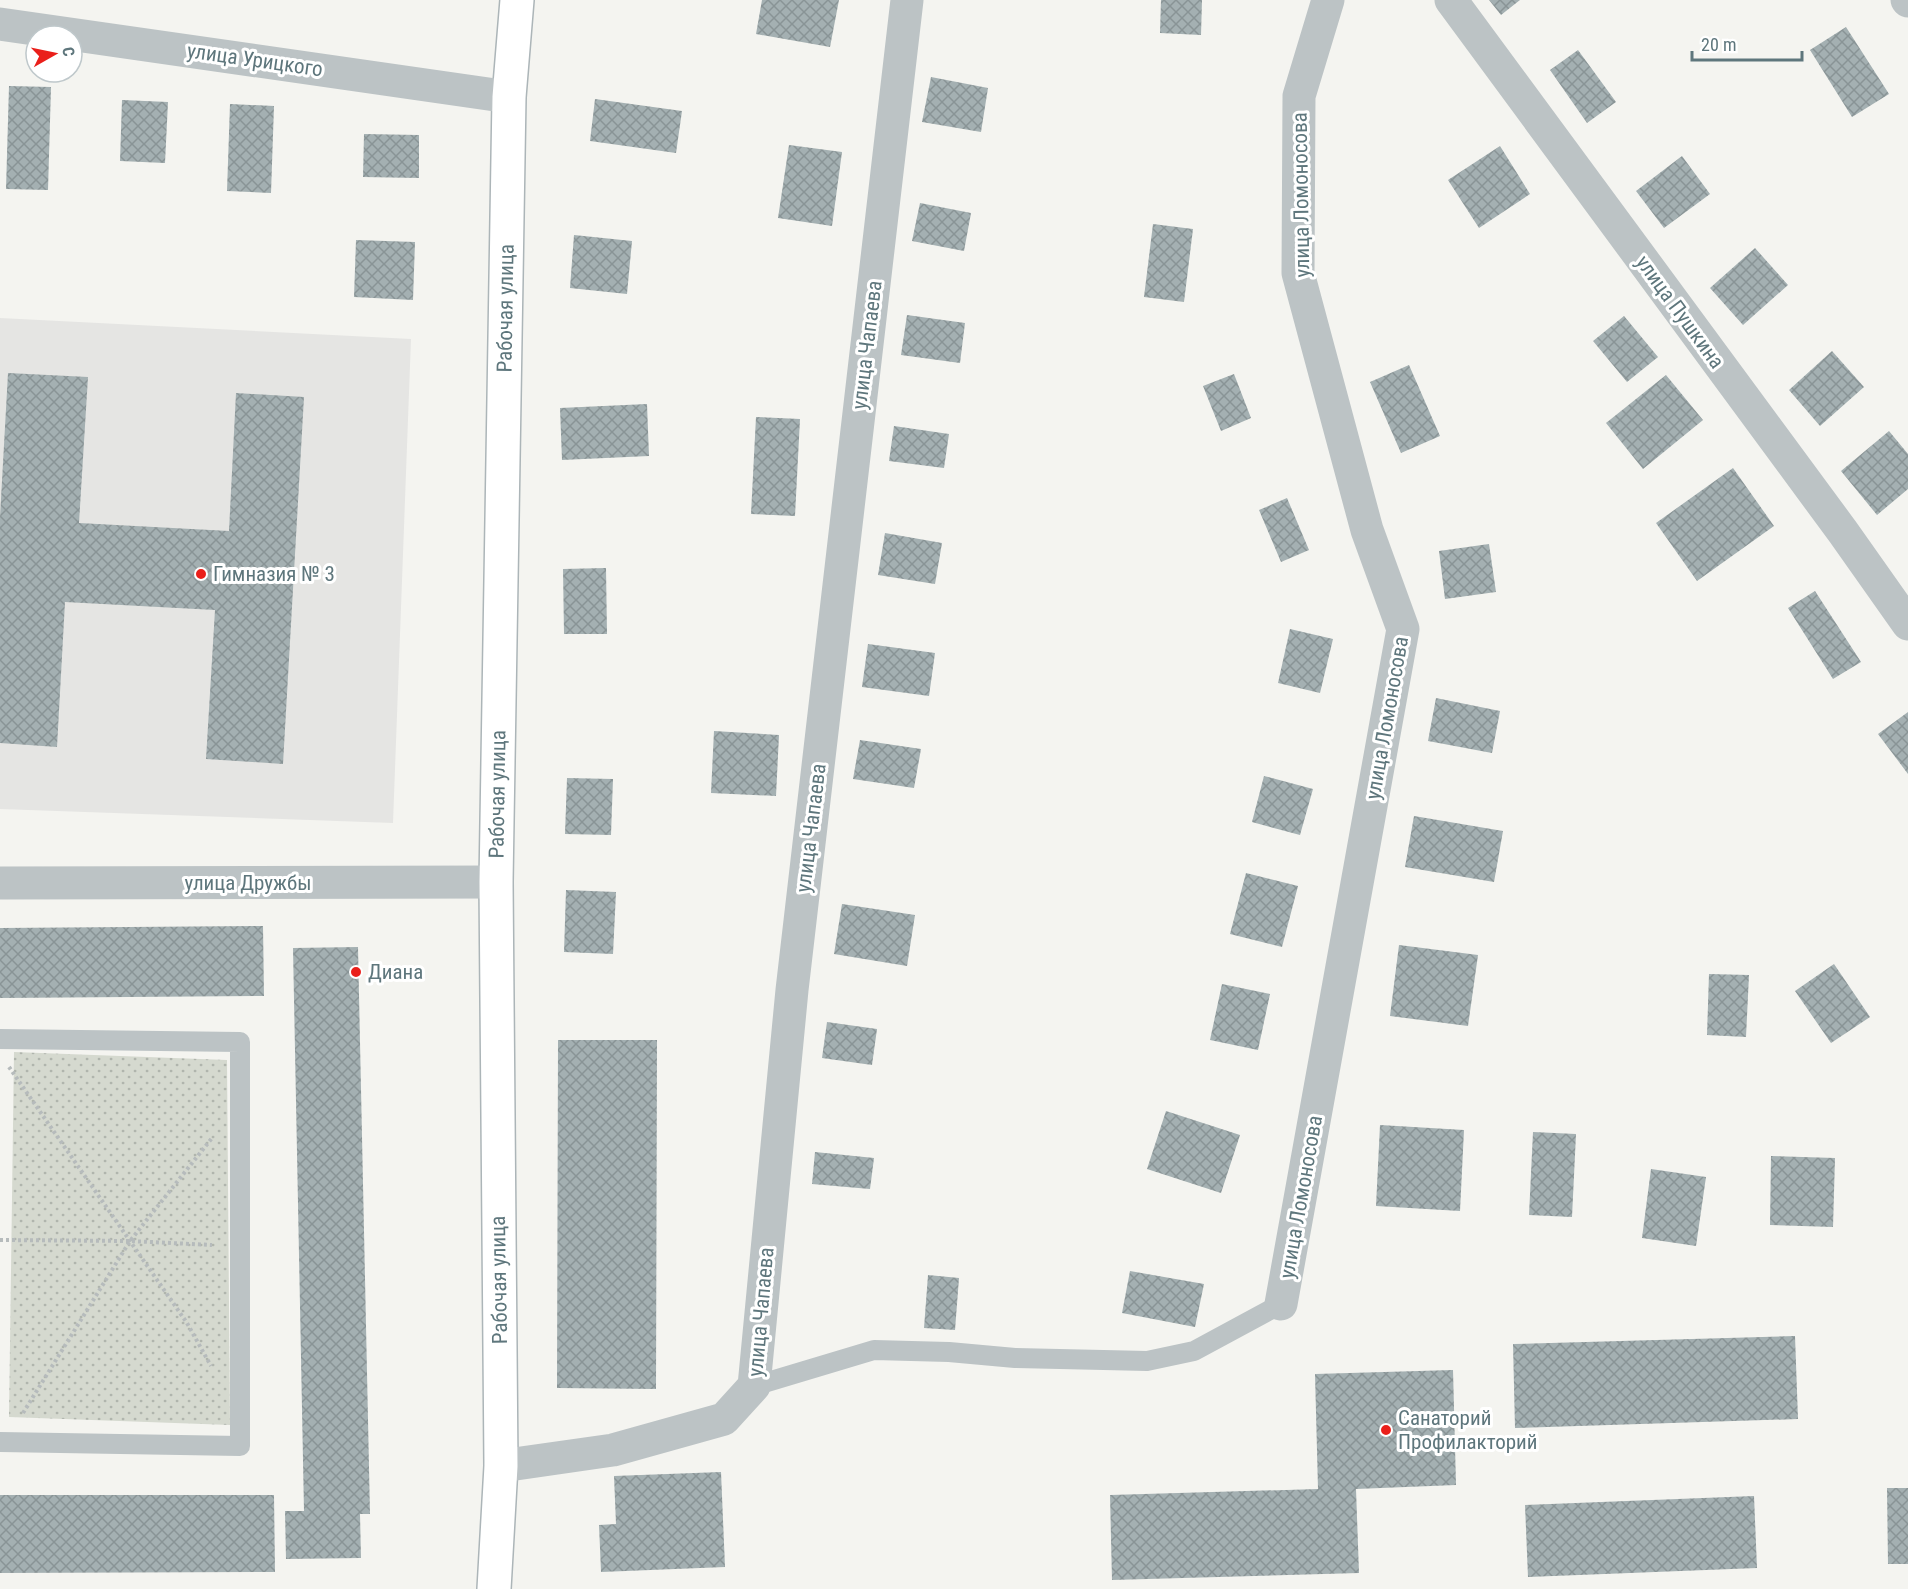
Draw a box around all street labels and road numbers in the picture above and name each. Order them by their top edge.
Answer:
street label: улица Урицкого [186,39,324,81]
street label: улица Ломоносова [1288,112,1314,278]
street label: Рабочая улица [492,244,519,373]
street label: улица Пушкина [1631,251,1729,373]
street label: улица Чапаева [847,279,887,411]
street label: улица Ломоносова [1361,635,1413,801]
street label: Рабочая улица [484,730,511,859]
street label: улица Чапаева [791,762,831,894]
street label: улица Дружбы [185,871,311,895]
street label: улица Ломоносова [1275,1114,1327,1280]
street label: Рабочая улица [486,1216,512,1344]
street label: улица Чапаева [743,1246,779,1378]

